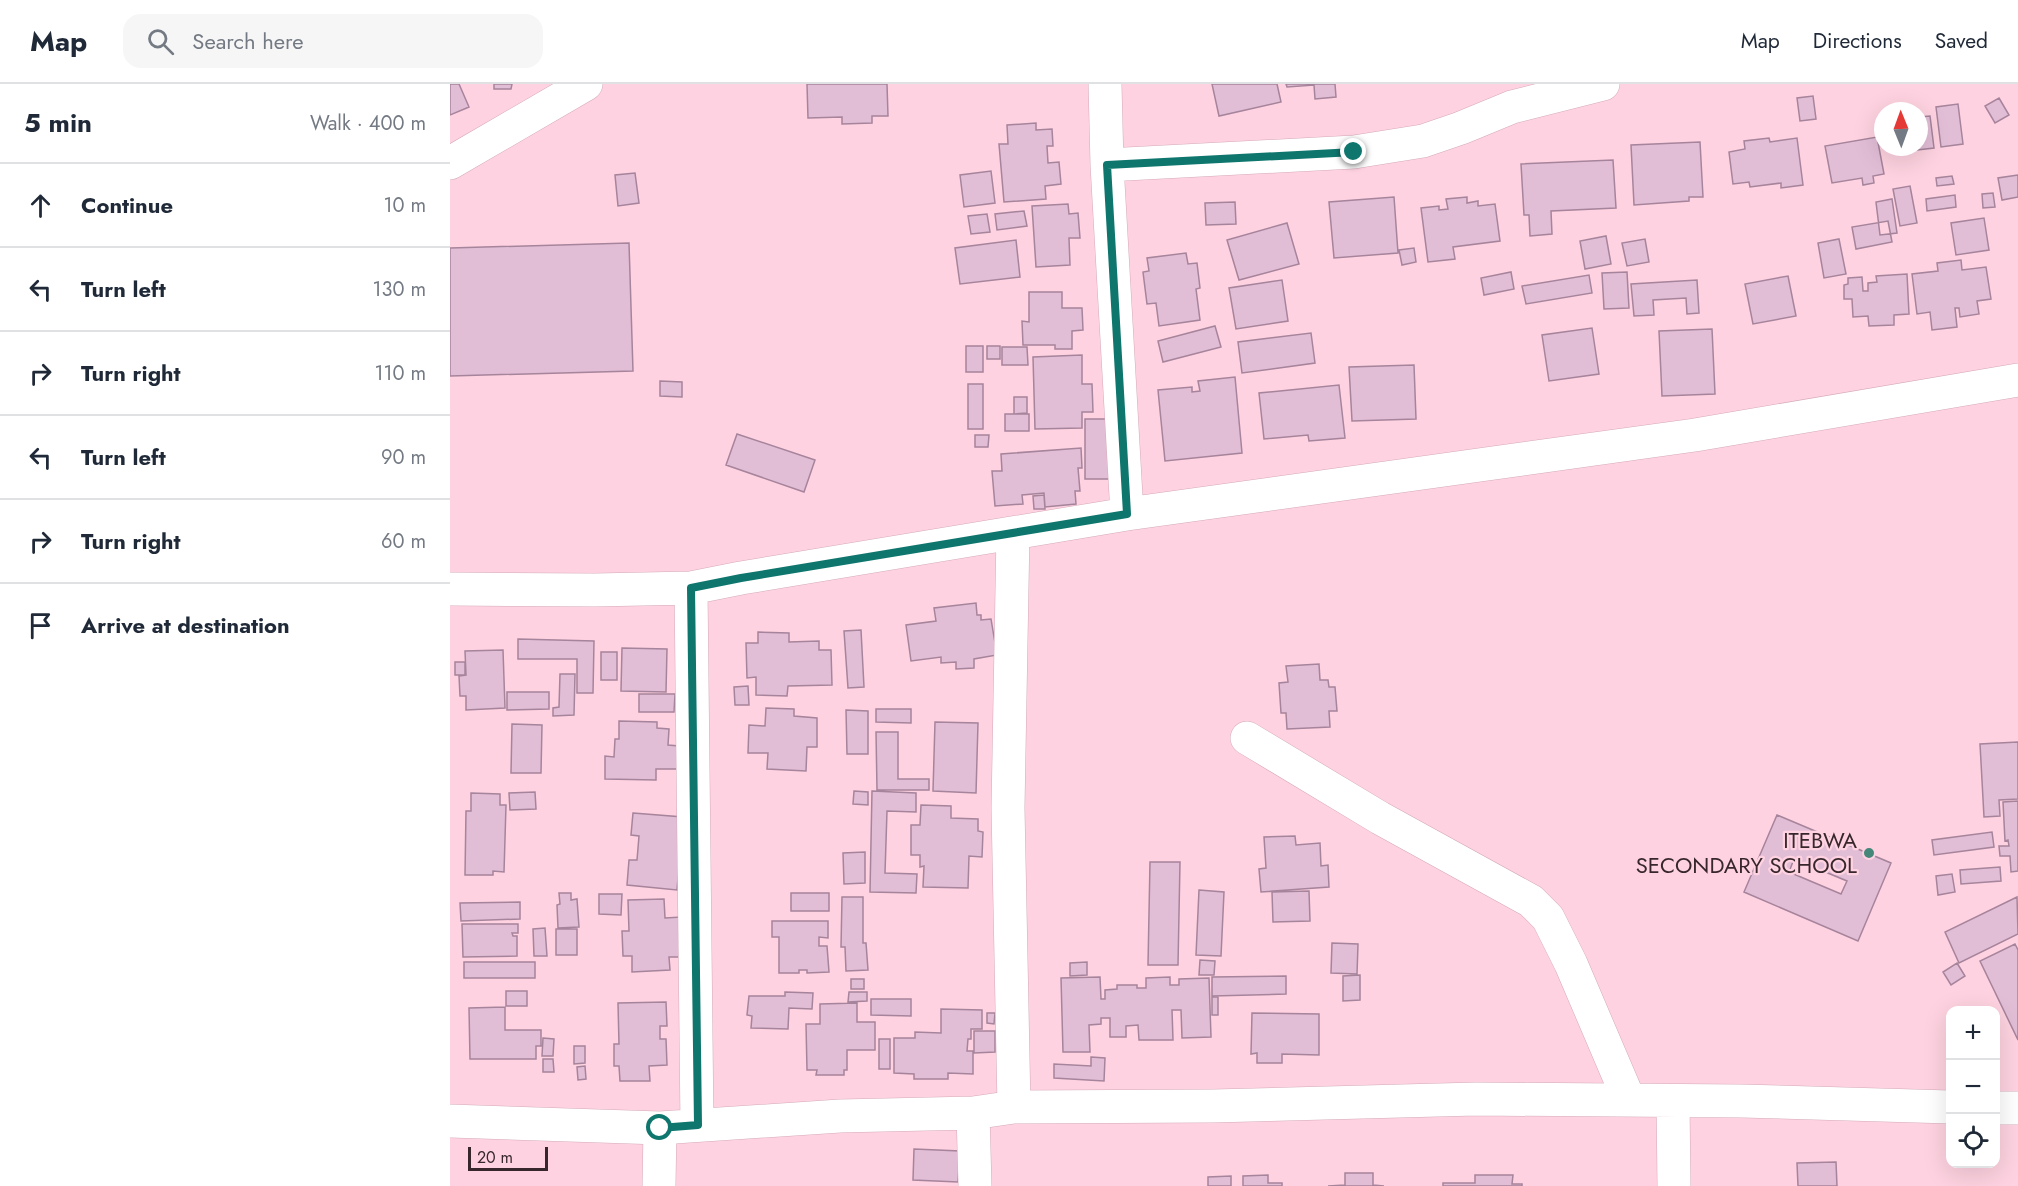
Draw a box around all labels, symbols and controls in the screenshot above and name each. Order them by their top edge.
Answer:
search box [123,14,543,68]
text: Map [30,21,87,62]
icon: search [144,25,177,58]
text: Search here [192,25,304,57]
text: Map [1741,26,1780,56]
text: Directions [1813,26,1902,56]
text: Saved [1935,26,1988,56]
north arrow [1874,102,1928,156]
text: 5 min [24,104,92,142]
text: Walk · 400 m [310,109,426,138]
route end [1340,138,1366,164]
icon: ahead [24,189,57,222]
text: Continue [81,189,173,221]
text: 10 m [383,191,426,220]
icon: left [24,273,57,306]
text: Turn left [81,273,166,305]
text: 130 m [372,275,426,304]
icon: right [24,357,57,390]
text: Turn right [81,357,181,389]
text: 110 m [374,359,426,388]
icon: left [24,441,57,474]
text: Turn left [81,441,166,473]
text: 90 m [381,443,426,472]
icon: right [24,525,57,558]
text: Turn right [81,525,181,557]
text: 60 m [381,527,426,556]
icon: arrive [24,609,57,642]
text: Arrive at destination [81,609,290,641]
place label: ITEBWA SECONDARY SCHOOL [1636,824,1857,881]
marker: ITEBWA SECONDARY SCHOOL [1862,846,1876,860]
map controls [1946,1006,2000,1168]
button: + [1946,1006,2000,1060]
button: − [1946,1060,2000,1114]
route start [646,1114,672,1140]
button: locate [1946,1114,2000,1168]
scale bar [468,1144,548,1172]
text: 20 m [477,1146,513,1169]

